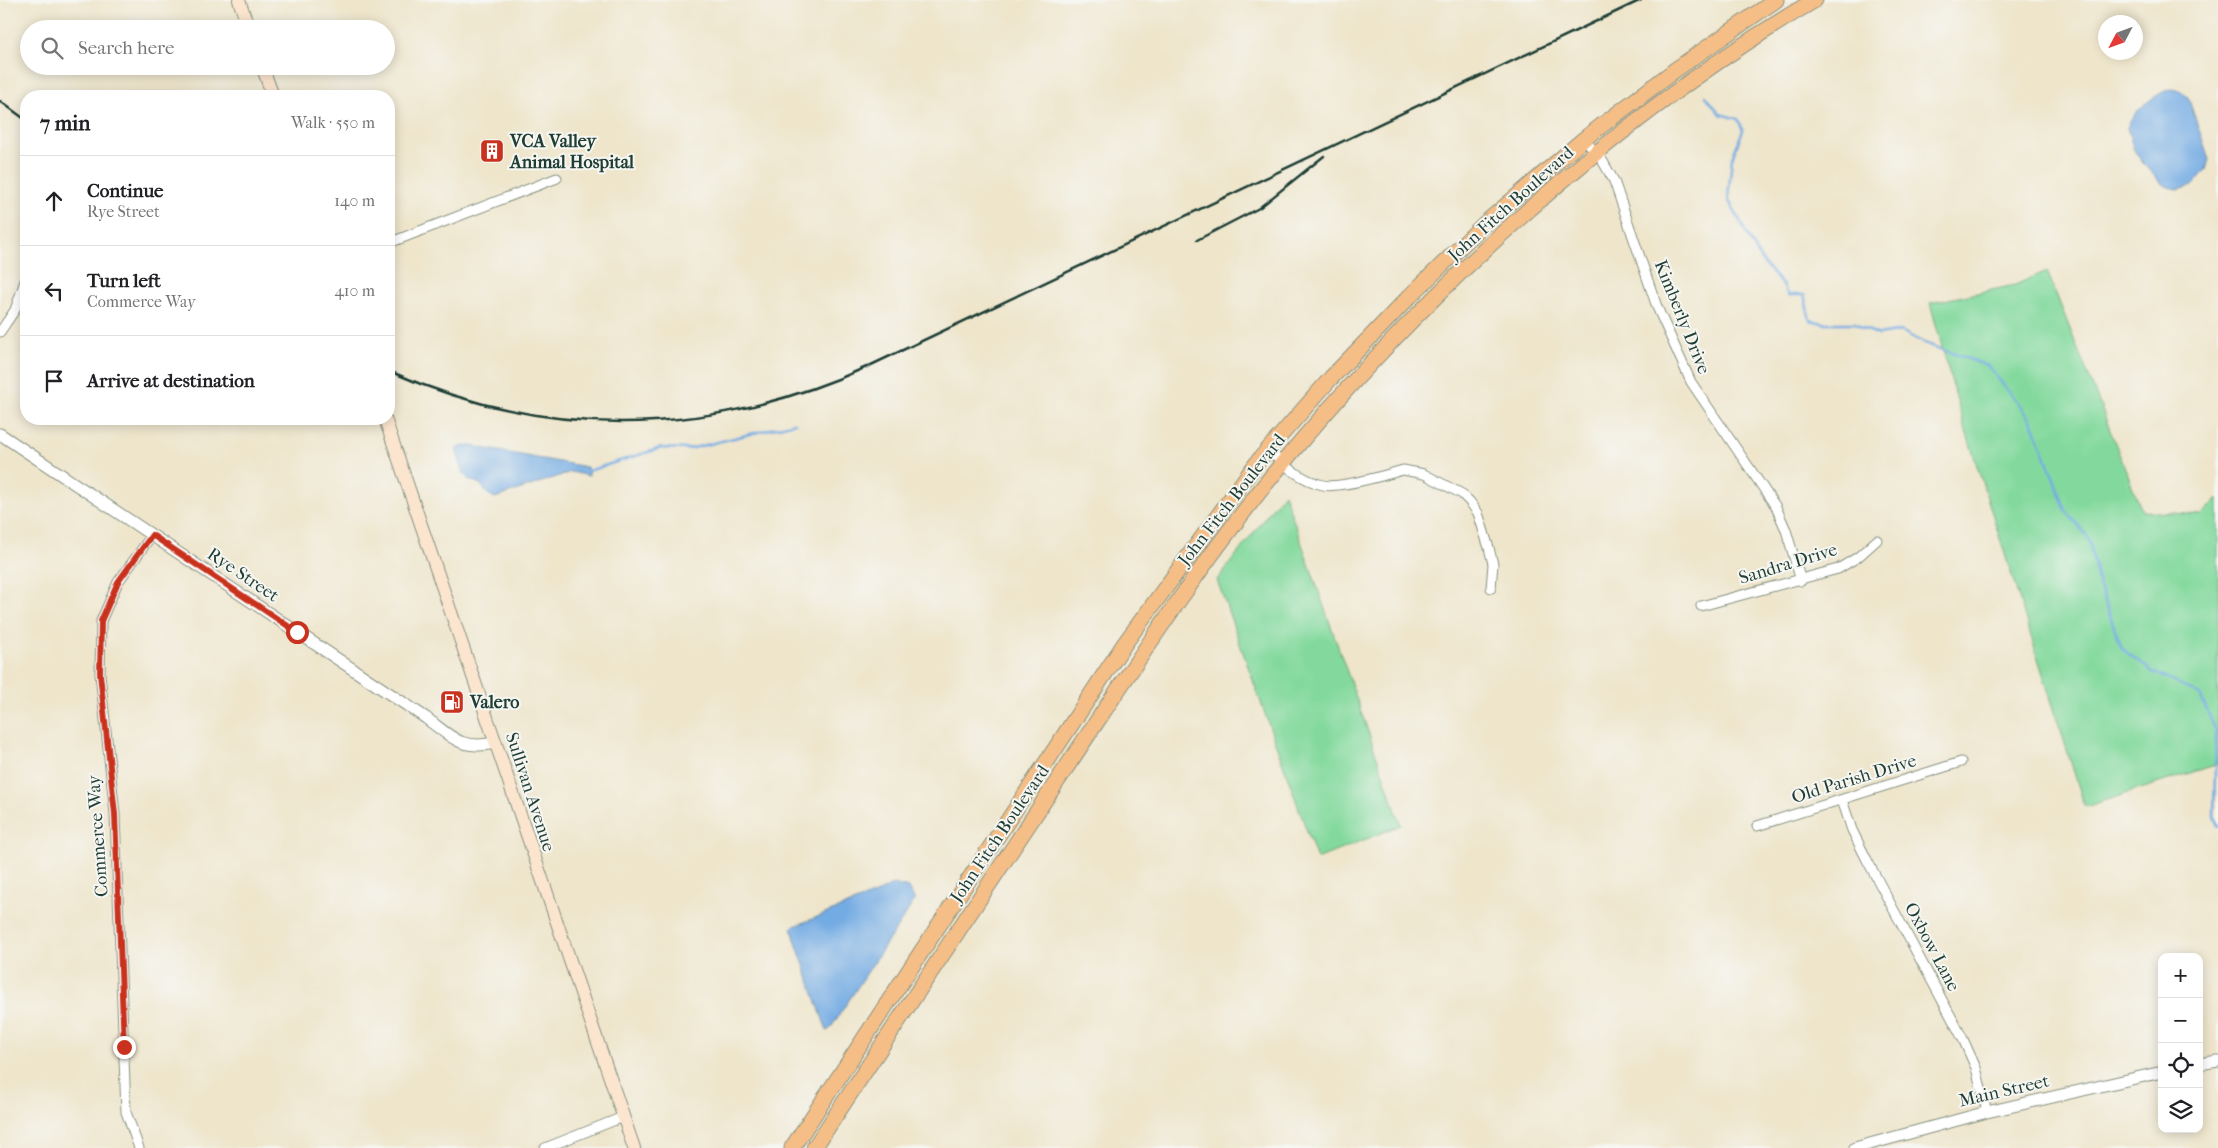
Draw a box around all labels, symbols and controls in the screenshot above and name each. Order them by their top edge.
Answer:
north arrow [2098,15,2143,60]
search box [20,20,395,75]
icon: search [38,34,66,62]
text: Search here [78,37,174,59]
text: 7 min [40,111,91,135]
text: Walk · 550 m [291,113,375,132]
place label: VCA Valley Animal Hospital [509,131,635,173]
building icon: VCA Valley Animal Hospital [479,138,505,164]
street label: John Fitch Boulevard [1442,142,1578,267]
text: Continue [87,180,163,202]
icon: ahead [40,187,68,215]
text: 140 m [334,191,375,210]
text: Rye Street [87,202,160,221]
street label: Kimberly Drive [1650,257,1714,377]
text: Turn left [87,270,161,292]
icon: left [40,277,68,305]
text: 410 m [334,281,375,300]
text: Commerce Way [87,292,196,311]
icon: arrive [40,367,68,395]
text: Arrive at destination [87,370,255,392]
street label: John Fitch Boulevard [1173,430,1290,572]
street label: Sandra Drive [1736,539,1840,589]
street label: Rye Street [203,543,283,607]
route start [286,621,309,644]
fuel station icon: Valero [439,689,465,715]
place label: Valero [469,692,519,713]
street label: Sullivan Avenue [501,730,559,854]
street label: Old Parish Drive [1789,750,1919,808]
street label: John Fitch Boulevard [945,761,1054,909]
street label: Commerce Way [83,773,113,898]
street label: Oxbow Lane [1900,899,1964,995]
map controls [2158,953,2203,1133]
button: + [2158,953,2203,998]
button: − [2158,998,2203,1043]
route end [113,1036,136,1059]
button: locate [2158,1043,2203,1088]
street label: Main Street [1957,1070,2052,1112]
button: layers [2158,1088,2203,1133]

